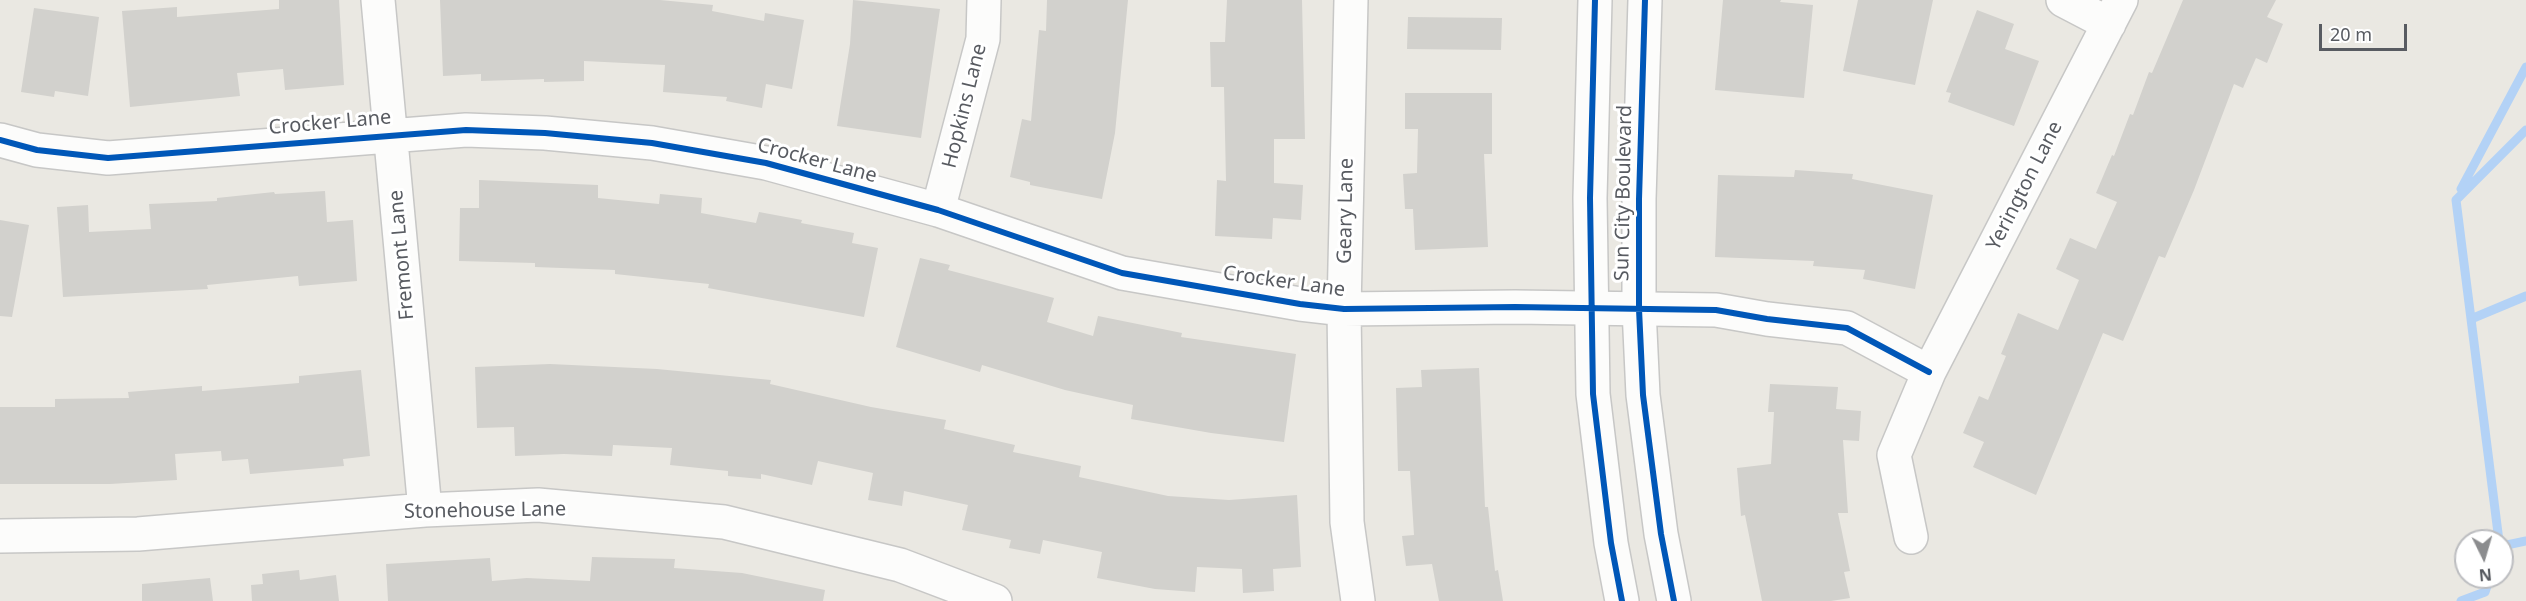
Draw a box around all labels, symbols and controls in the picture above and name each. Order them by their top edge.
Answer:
scale bar [2322,12,2410,50]
text: 20 m [2330,22,2372,46]
street label: Hopkins Lane [938,41,992,171]
street label: Sun City Boulevard [1610,105,1638,281]
street label: Crocker Lane [268,106,392,140]
street label: Yerington Lane [1982,117,2068,255]
street label: Crocker Lane [755,133,879,189]
street label: Geary Lane [1333,158,1359,264]
street label: Fremont Lane [384,189,420,321]
street label: Crocker Lane [1221,262,1347,302]
street label: Stonehouse Lane [404,498,566,524]
north arrow [2454,529,2514,589]
text: N [2478,563,2493,586]

